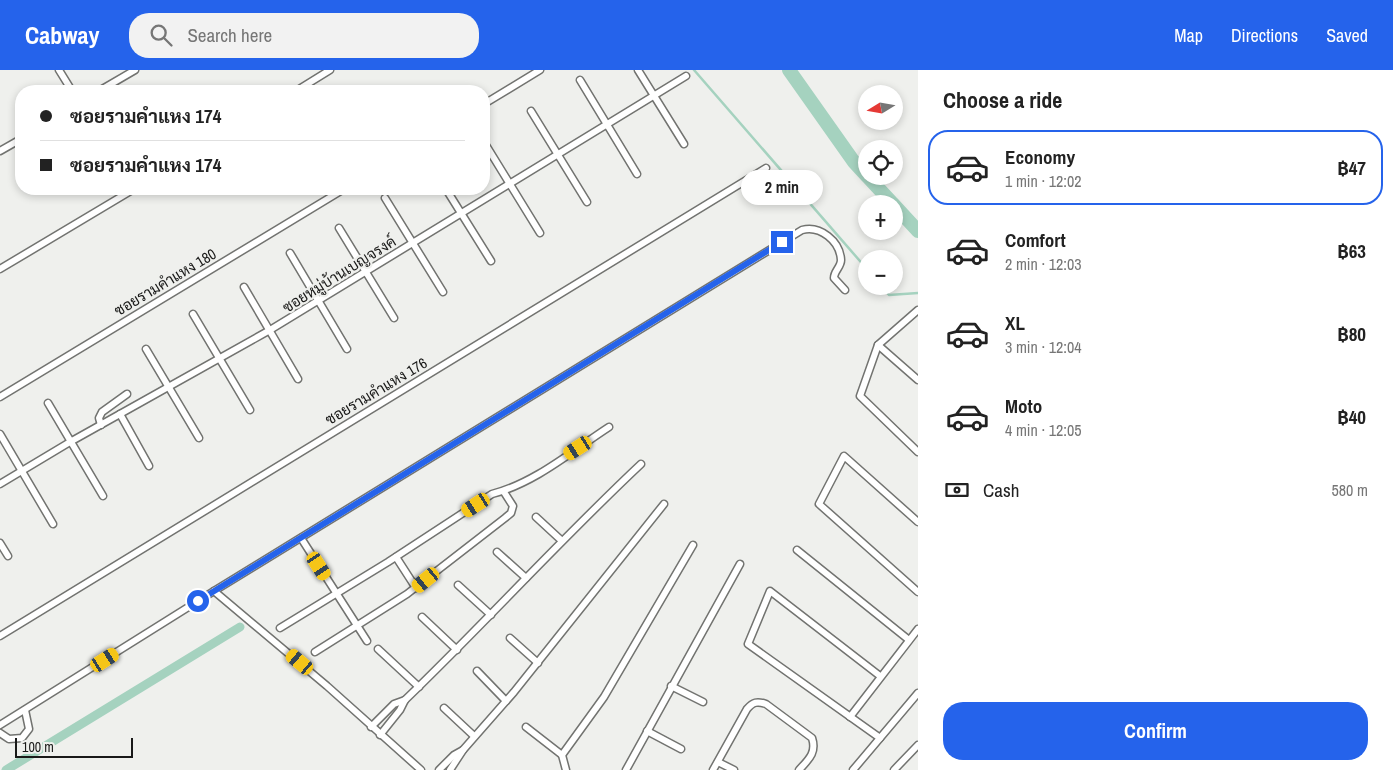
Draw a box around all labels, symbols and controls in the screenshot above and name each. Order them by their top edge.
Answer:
search box [129,13,479,58]
text: Cabway [25,19,99,51]
icon: search [147,21,175,49]
text: Search here [187,22,272,48]
text: Map [1174,23,1203,48]
text: Directions [1231,23,1298,48]
text: Saved [1326,23,1368,48]
north arrow [858,85,902,130]
map controls [858,85,903,295]
text: Choose a ride [943,85,1062,115]
text: ซอยรามคำแหง 174 [70,103,221,129]
button: locate [858,140,903,185]
text: Economy [1005,144,1075,170]
icon: car [945,145,990,190]
text: ซอยรามคำแหง 174 [70,152,221,178]
text: ฿47 [1337,155,1366,181]
callout: 2 min [741,170,823,204]
text: 1 min · 12:02 [1005,170,1082,192]
text: 2 min [765,176,799,198]
button: + [858,195,903,240]
text: Comfort [1005,227,1066,253]
icon: car [945,228,990,273]
street label: ซอยหมู่บ้านเบญจรงค์ [278,231,400,317]
route end [771,231,793,253]
text: ฿63 [1337,238,1366,264]
street label: ซอยรามคำแหง 180 [110,243,220,321]
button: − [858,250,903,295]
text: 2 min · 12:03 [1005,253,1082,275]
text: XL [1005,310,1025,336]
icon: car [945,311,990,356]
text: ฿80 [1337,321,1366,347]
text: 3 min · 12:04 [1005,336,1082,358]
street label: ซอยรามคำแหง 176 [321,352,431,430]
text: Moto [1005,393,1042,419]
icon: car [945,394,990,439]
text: ฿40 [1337,404,1366,430]
text: 4 min · 12:05 [1005,419,1082,441]
car [561,434,594,462]
icon: cash [943,476,971,504]
text: Cash [983,477,1019,503]
text: 580 m [1332,479,1368,501]
car [459,491,492,519]
car [304,549,333,583]
car [409,565,442,595]
route start [187,590,209,612]
car [88,646,121,674]
car [283,647,316,677]
button: Confirm [943,702,1368,760]
scale bar [15,735,132,758]
text: 100 m [22,738,54,756]

